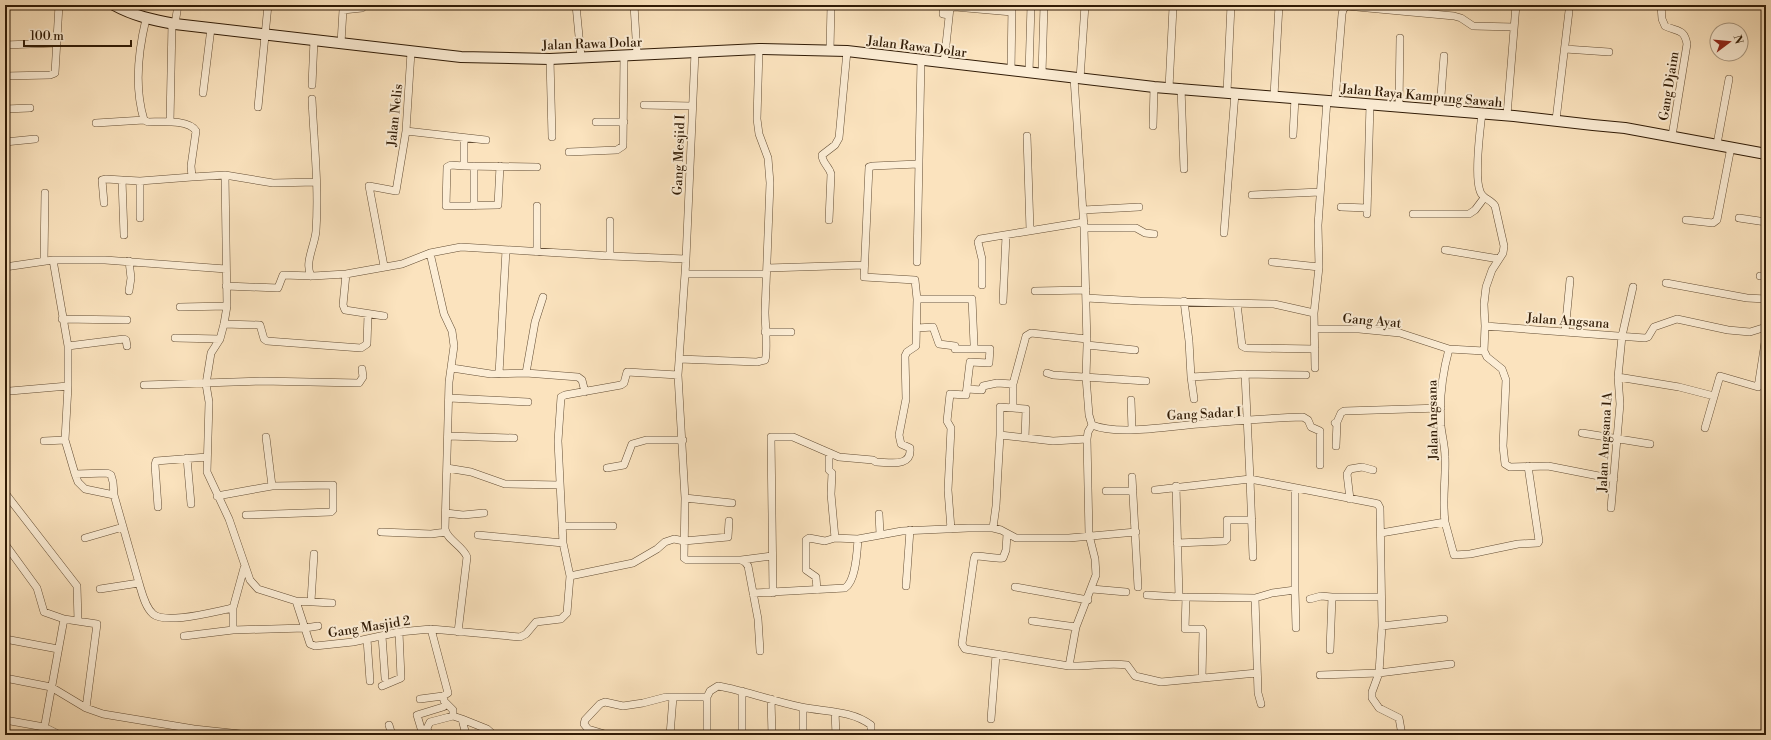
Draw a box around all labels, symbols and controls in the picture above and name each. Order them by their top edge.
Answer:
scale bar [24,22,131,48]
north arrow [1709,22,1749,62]
text: 100 m [30,29,64,44]
street label: Jalan Rawa Dolar [865,33,968,61]
text: N [1730,33,1746,46]
street label: Jalan Rawa Dolar [541,34,643,54]
street label: Gang Djaim [1656,50,1682,122]
street label: Jalan Raya Kampung Sawah [1340,81,1503,111]
street label: Jalan Nelis [384,83,406,148]
street label: Gang Mesjid I [670,114,688,196]
street label: Gang Ayat [1342,310,1402,332]
street label: Jalan Angsana [1525,310,1610,332]
street label: JalanAngsana [1424,379,1442,461]
street label: Jalan Angsana 1A [1594,391,1616,493]
street label: Gang Sadar I [1166,404,1242,424]
street label: Gang Masjid 2 [327,613,411,641]

